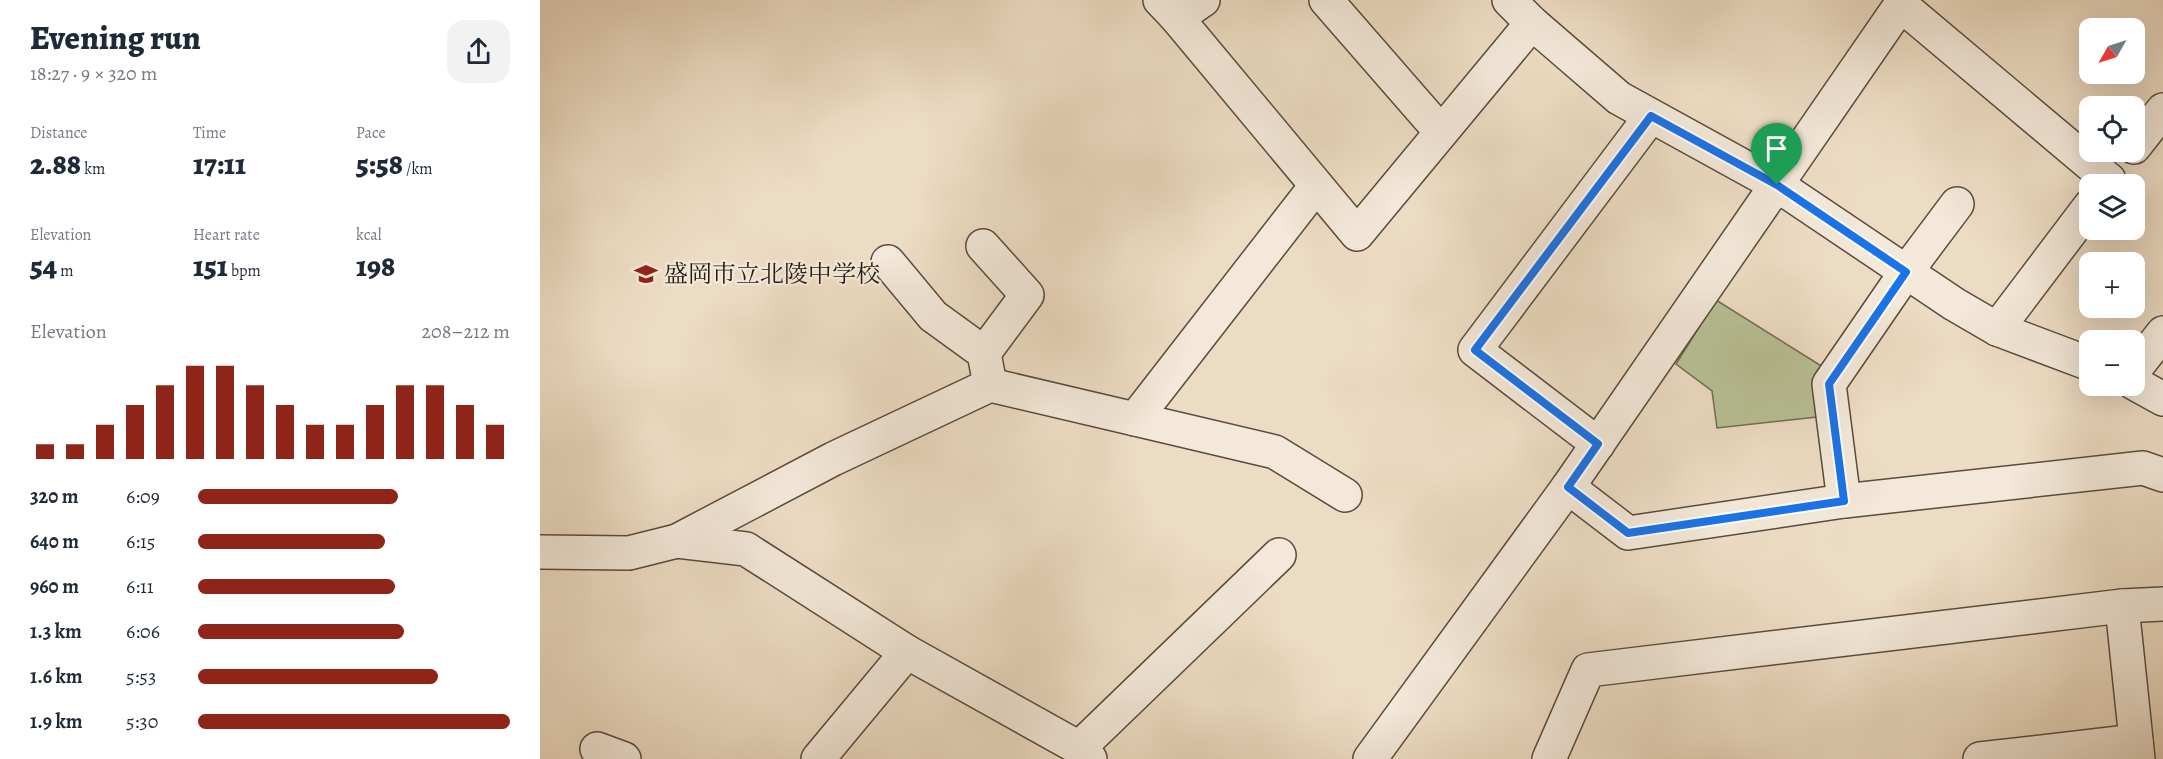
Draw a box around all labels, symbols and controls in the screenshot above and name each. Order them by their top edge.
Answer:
text: Evening run [30,15,201,60]
north arrow [2079,18,2145,84]
map controls [2079,18,2145,396]
button: share [447,20,510,83]
text: 18:27 · 9 × 320 m [30,60,157,87]
button: locate [2079,96,2145,162]
text: Distance [30,122,87,144]
text: Time [193,122,226,144]
text: Pace [356,122,386,144]
pin [1751,123,1802,185]
icon: arrive [1760,132,1793,165]
text: 2.88 [30,144,81,184]
text: 17:11 [193,144,246,184]
text: 5:58 [356,144,403,184]
text: km [81,158,105,180]
text: /km [403,158,433,180]
button: layers [2079,174,2145,240]
text: Elevation [30,224,91,246]
text: Heart rate [193,224,260,246]
text: kcal [356,224,382,246]
text: 54 [30,246,57,286]
text: 151 [193,246,228,286]
text: 198 [356,246,395,286]
button: + [2079,252,2145,318]
place label: 盛岡市立北陵中学校 [664,258,880,290]
text: m [57,260,74,282]
text: bpm [228,260,261,282]
school or university icon: 盛岡市立北陵中学校 [633,261,659,287]
text: Elevation [30,318,107,345]
text: 208–212 m [422,318,510,345]
button: − [2079,330,2145,396]
text: 320 m [30,483,79,510]
text: 6:09 [126,483,160,510]
text: 640 m [30,528,79,555]
text: 6:15 [126,528,155,555]
text: 960 m [30,573,79,600]
text: 6:11 [126,573,154,600]
text: 1.3 km [30,618,82,645]
text: 6:06 [126,618,160,645]
text: 1.6 km [30,663,83,690]
text: 5:53 [126,663,156,690]
text: 1.9 km [30,708,83,735]
text: 5:30 [126,708,158,735]

